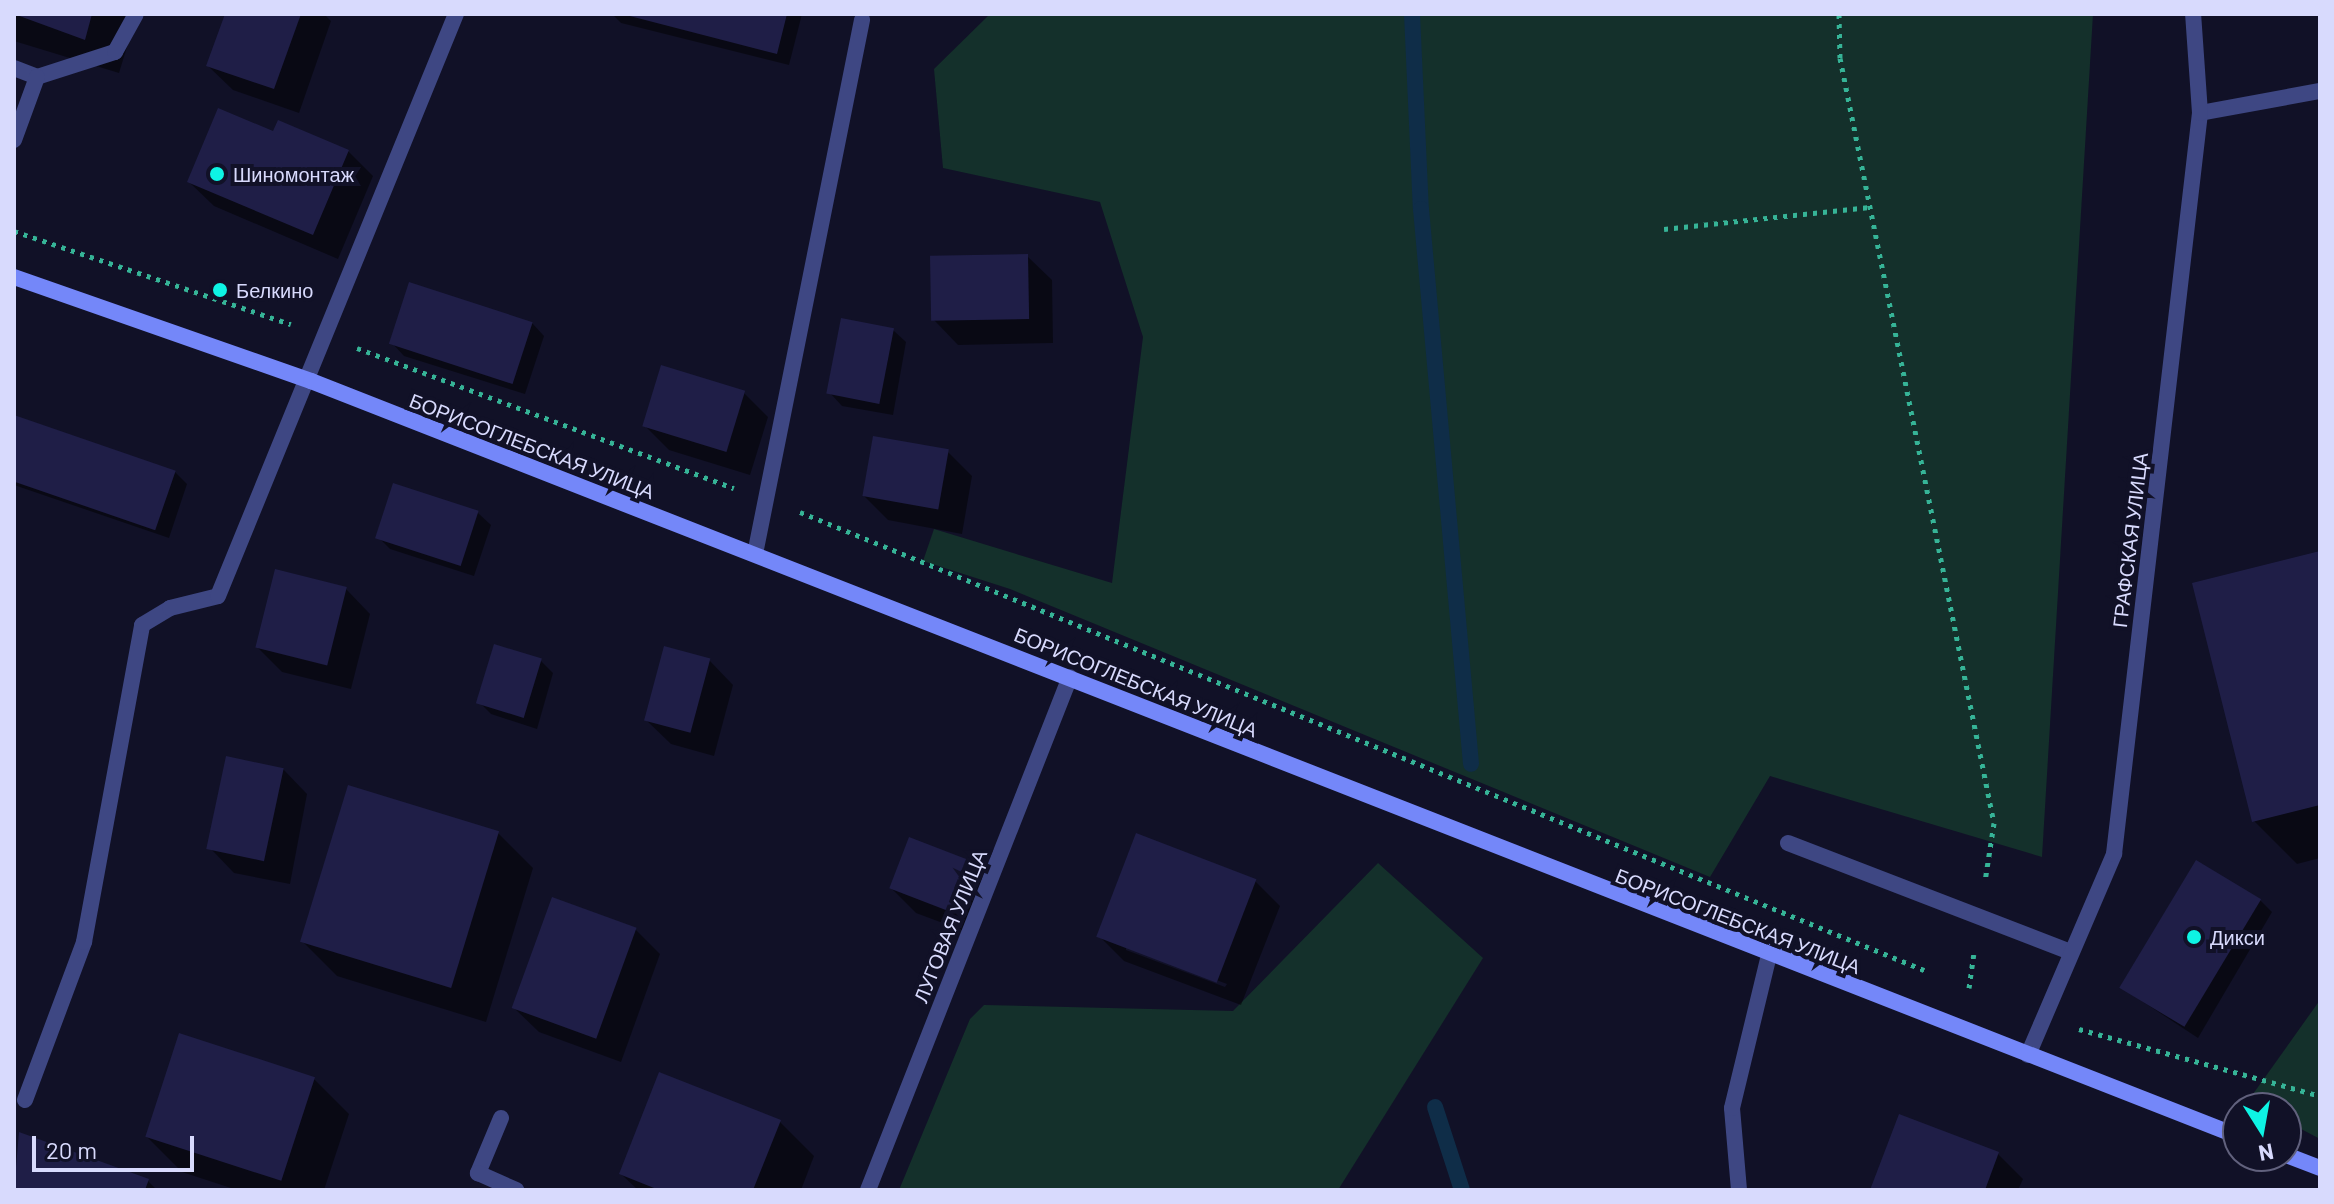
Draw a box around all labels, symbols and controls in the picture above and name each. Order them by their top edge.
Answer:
place label: Шиномонтаж [233,162,354,186]
marker: Шиномонтаж [208,165,226,183]
place label: Белкино [236,278,313,302]
marker: Белкино [211,281,229,299]
street label: БОРИСОГЛЕБСКАЯ УЛИЦА [406,388,658,504]
street label: ГРАФСКАЯ УЛИЦА [2107,451,2153,629]
street label: БОРИСОГЛЕБСКАЯ УЛИЦА [1011,622,1261,742]
street label: ЛУГОВАЯ УЛИЦА [908,846,992,1006]
street label: БОРИСОГЛЕБСКАЯ УЛИЦА [1612,863,1864,979]
place label: Дикси [2210,925,2265,949]
marker: Дикси [2185,928,2203,946]
north arrow [2222,1092,2302,1172]
scale bar [36,1120,198,1170]
text: 20 m [46,1135,97,1164]
text: N [2257,1139,2276,1168]

